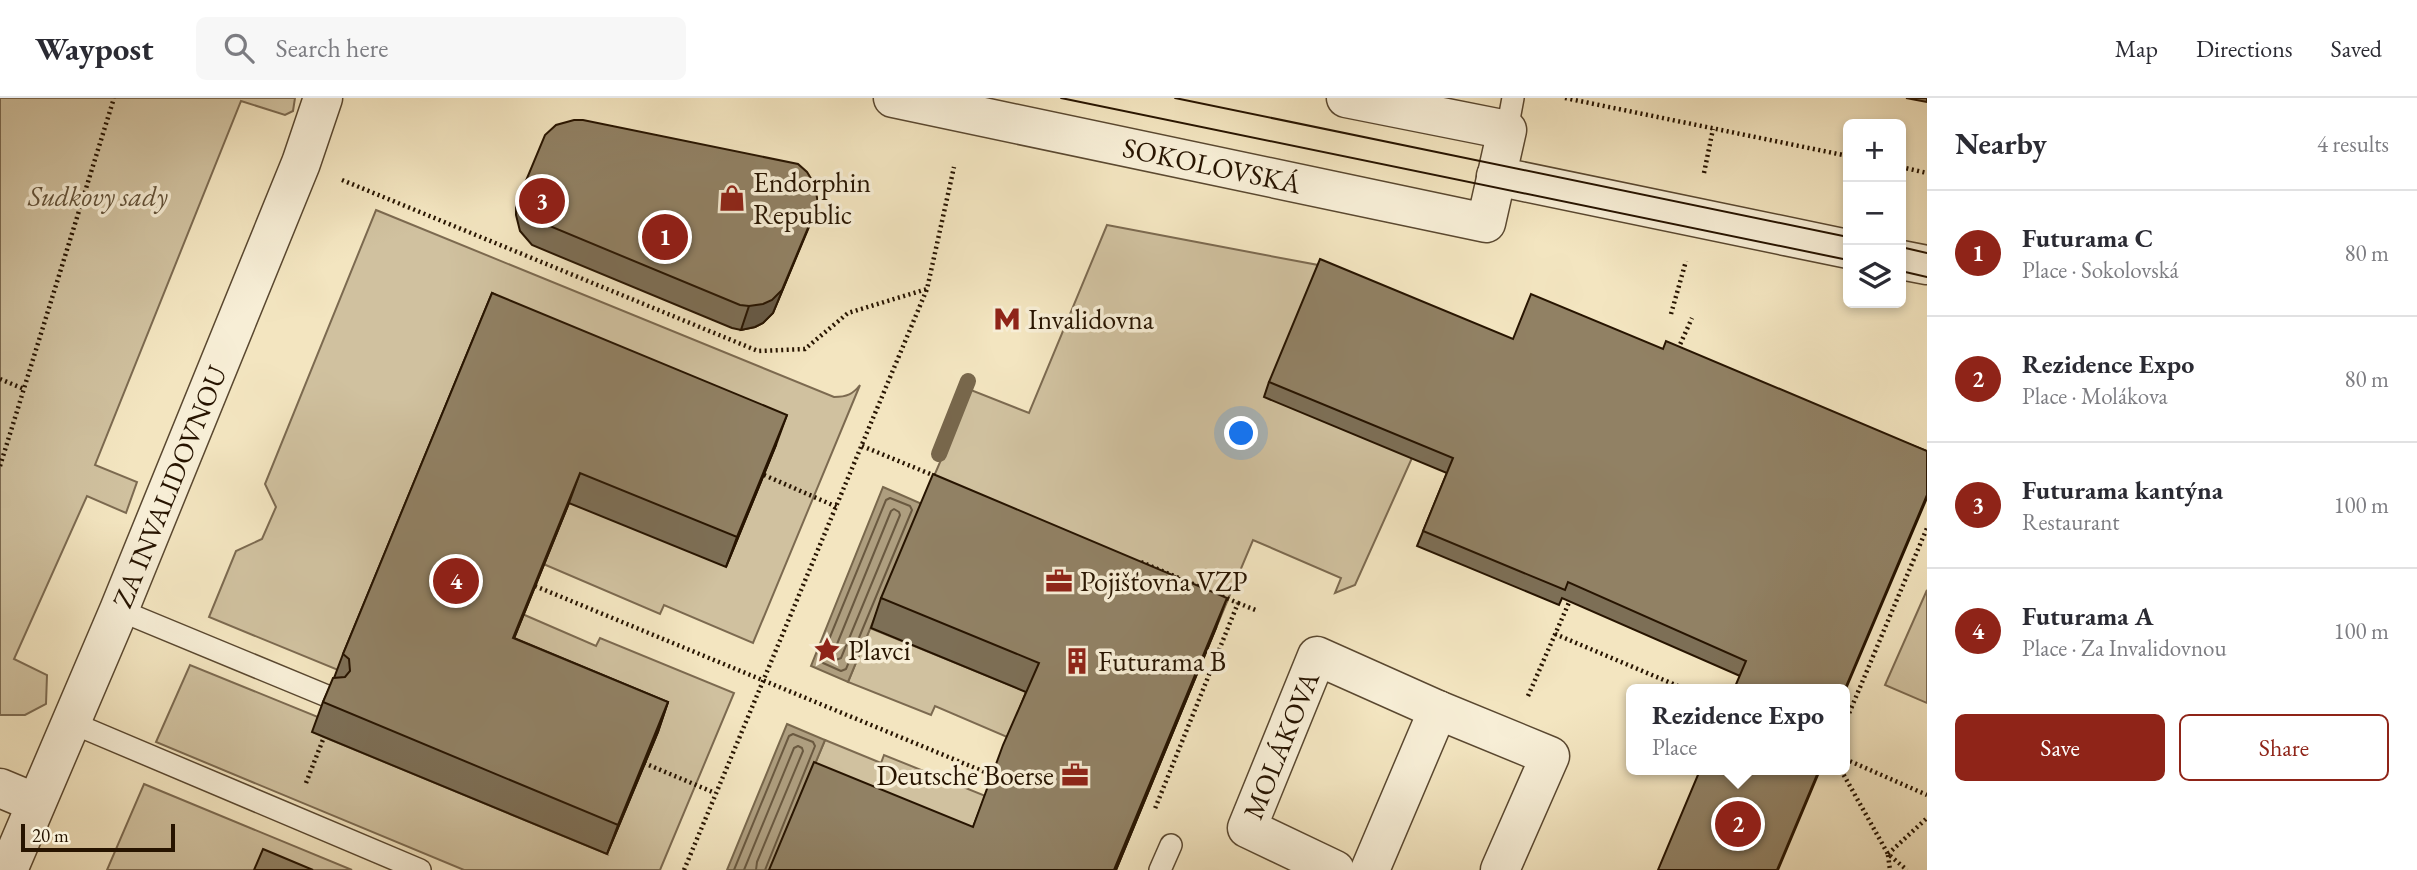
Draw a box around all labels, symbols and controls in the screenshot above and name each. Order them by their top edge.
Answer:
search box [196,17,686,80]
text: Waypost [35,27,154,70]
icon: search [220,29,258,67]
text: Search here [276,31,388,65]
text: Map [2115,33,2158,64]
text: Directions [2196,33,2293,64]
text: Saved [2331,33,2382,64]
map controls [1843,119,1906,308]
button: + [1843,119,1906,182]
text: Nearby [1955,124,2047,163]
street label: SOKOLOVSKÁ [1120,129,1305,202]
text: 4 results [2317,129,2389,159]
place label: Endorphin Republic [753,164,871,232]
pin: 3 [519,175,565,227]
park label: Sudkovy sady [27,178,169,214]
button: − [1843,182,1906,245]
shop icon: Endorphin Republic [717,183,747,213]
pin: 1 [642,211,688,263]
text: Futurama C [2022,221,2153,255]
text: 1 [1972,238,1984,268]
text: 80 m [2344,238,2389,268]
button: layers [1843,245,1906,308]
text: Place · Sokolovská [2022,255,2179,285]
place label: Invalidovna [1028,301,1155,337]
metro station icon: Invalidovna [992,304,1022,334]
text: Rezidence Expo [2022,347,2194,381]
street label: ZA INVALIDOVNOU [104,360,235,613]
text: 2 [1972,364,1984,394]
text: 80 m [2344,364,2389,394]
text: Place · Molákova [2022,381,2168,411]
your location [1224,416,1258,450]
text: Futurama kantýna [2022,473,2223,507]
text: 3 [1972,490,1984,520]
text: 100 m [2333,490,2389,520]
text: Restaurant [2022,507,2120,537]
pin: 4 [433,555,479,607]
place label: Pojišťovna VZP [1080,563,1247,599]
office icon: Pojišťovna VZP [1044,566,1074,596]
text: Futurama A [2022,599,2154,633]
text: 4 [1972,616,1984,646]
text: 100 m [2333,616,2389,646]
place label: Plavci [848,632,911,668]
text: Place · Za Invalidovnou [2022,633,2227,663]
place icon: Plavci [812,635,842,665]
place label: Futurama B [1098,643,1226,679]
building icon: Futurama B [1062,646,1092,676]
street label: MOLÁKOVA [1235,665,1327,824]
popup [1626,684,1850,775]
text: Rezidence Expo [1652,698,1824,732]
button: Save [1955,714,2165,781]
button: Share [2179,714,2389,781]
text: Place [1652,732,1697,762]
place label: Deutsche Boerse [877,757,1054,793]
office icon: Deutsche Boerse [1060,760,1090,790]
pin: 2 [1715,798,1761,850]
scale bar [21,821,175,853]
text: 20 m [32,823,69,848]

